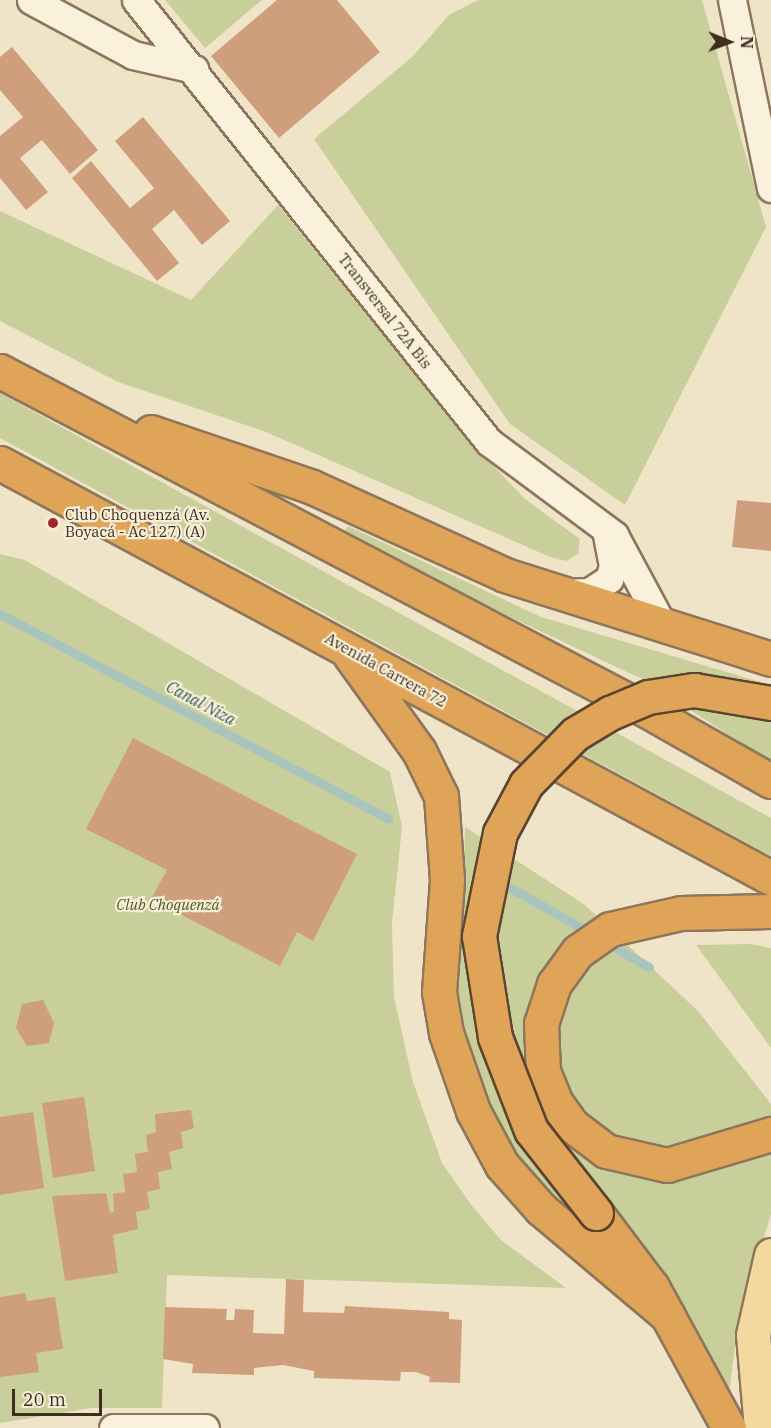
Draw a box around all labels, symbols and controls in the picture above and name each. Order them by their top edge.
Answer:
north arrow [699,12,759,72]
text: N [737,36,757,49]
street label: Transversal 72A Bis [334,250,436,372]
place label: Club Choquenzá (Av. Boyacá - Ac 127) (A) [65,505,210,540]
marker: Club Choquenzá (Av. Boyacá - Ac 127) (A) [46,516,60,530]
street label: Avenida Carrera 72 [322,629,450,711]
water label: Canal Niza [163,677,239,729]
park label: Club Choquenzá [116,896,220,914]
scale bar [15,1377,105,1415]
text: 20 m [23,1388,66,1411]

